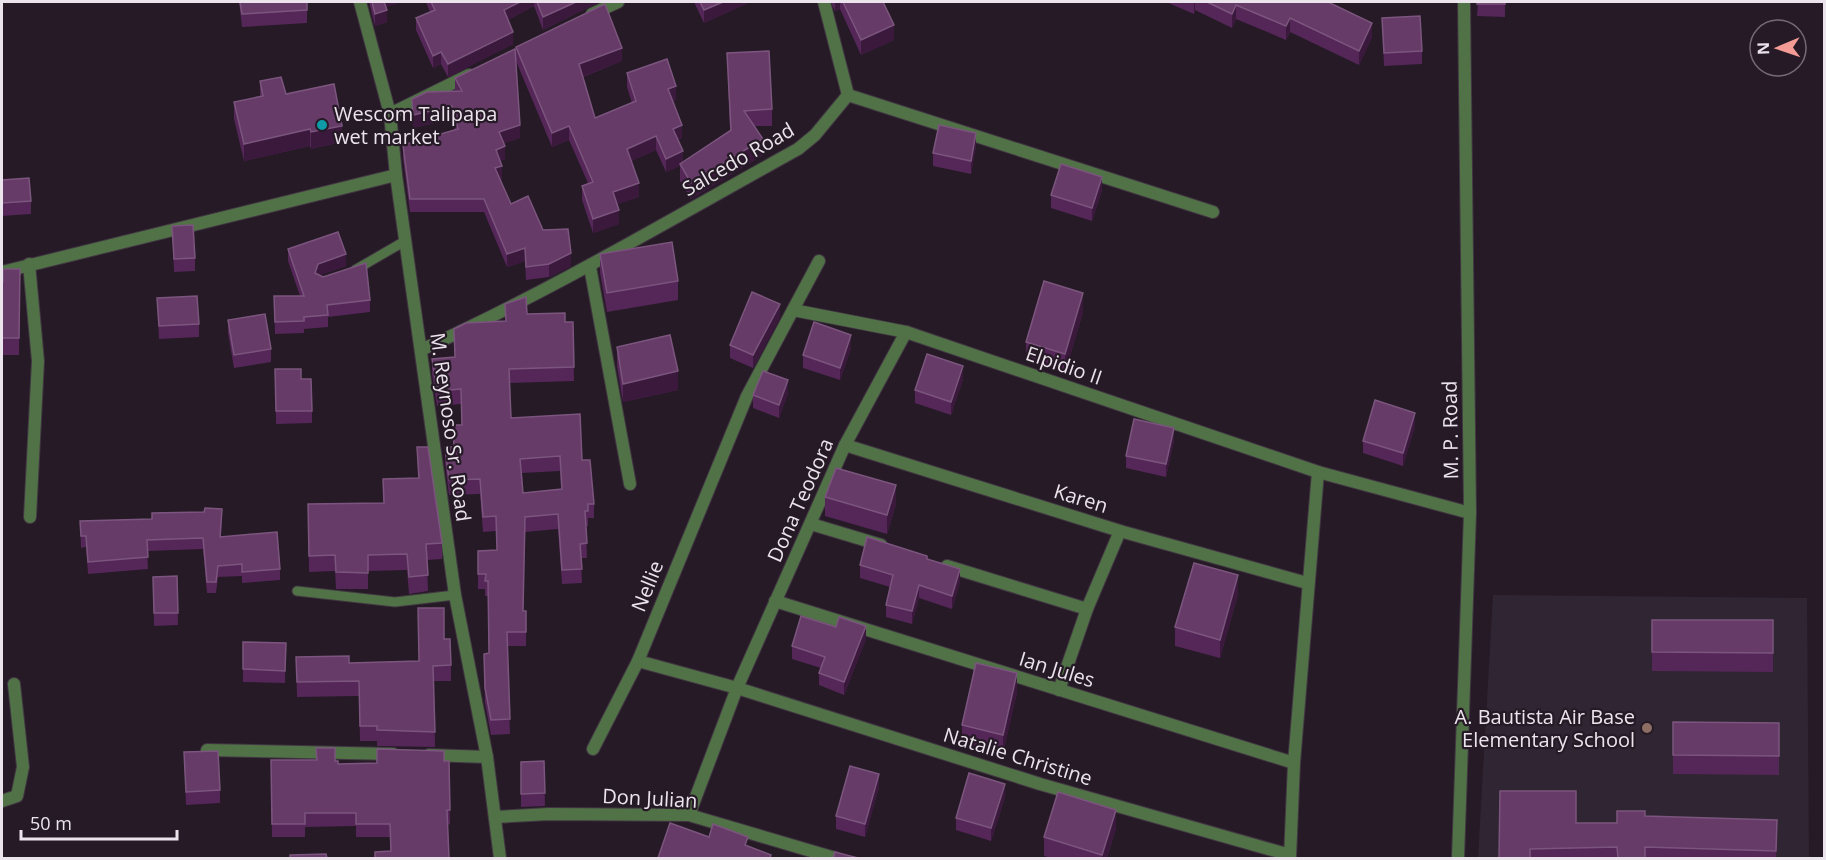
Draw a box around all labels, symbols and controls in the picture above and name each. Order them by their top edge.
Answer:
north arrow [1748,18,1808,78]
text: N [1752,42,1774,55]
place label: Wescom Talipapa wet market [334,100,497,150]
street label: Salcedo Road [677,116,799,202]
marker: Wescom Talipapa wet market [315,118,329,132]
street label: M. Reynoso Sr. Road [424,331,478,523]
street label: Elpidio II [1022,339,1106,391]
street label: M. P. Road [1436,380,1464,480]
street label: Dona Teodora [761,434,839,566]
street label: Karen [1051,477,1111,519]
street label: Nellie [625,557,669,615]
street label: Ian Jules [1016,645,1098,693]
place label: A. Bautista Air Base Elementary School [1455,703,1635,753]
street label: Natalie Christine [940,721,1096,791]
marker: A. Bautista Air Base Elementary School [1640,721,1654,735]
street label: Don Julian [602,782,698,814]
scale bar [21,803,177,841]
text: 50 m [30,811,72,835]

